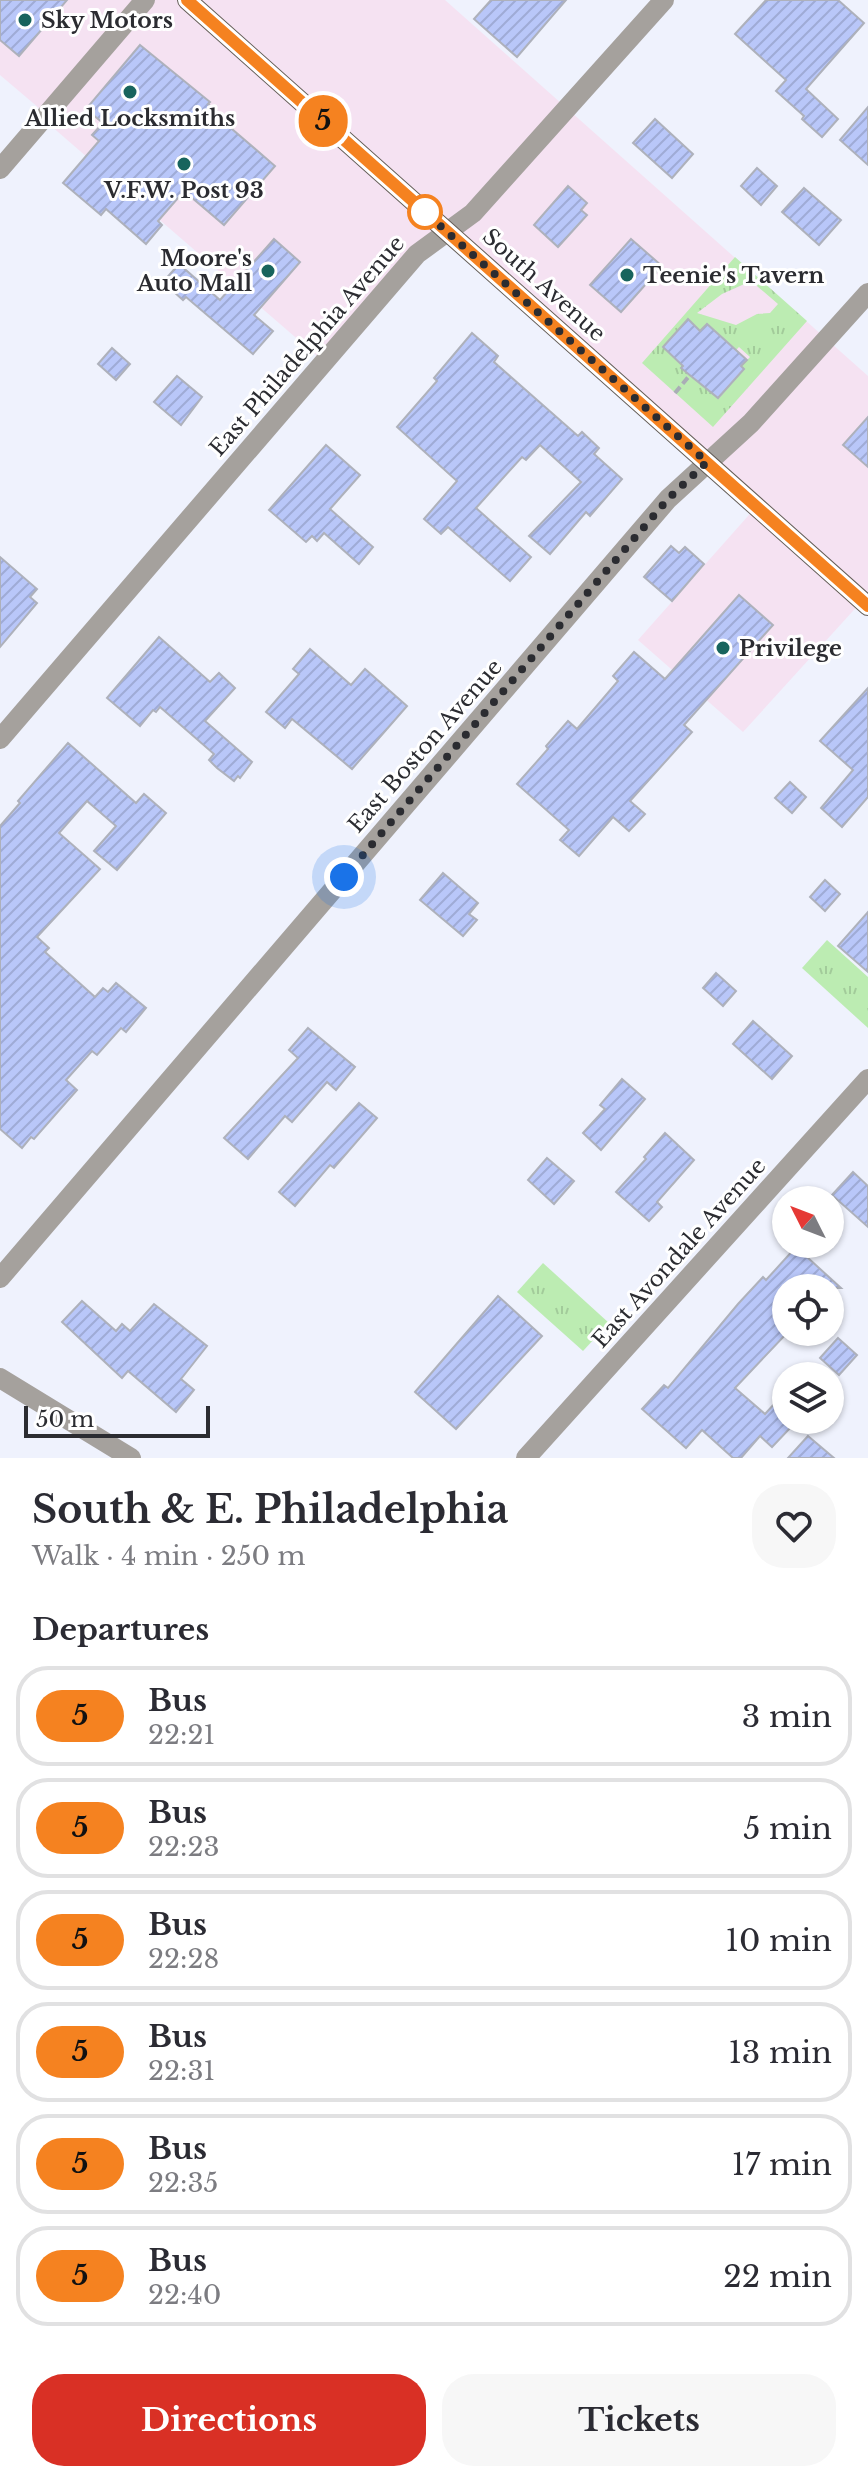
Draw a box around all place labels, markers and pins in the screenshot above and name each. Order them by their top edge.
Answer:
place label: Sky Motors [41,7,173,34]
marker: Sky Motors [16,11,34,29]
marker: Allied Locksmiths [121,83,139,101]
place label: Allied Locksmiths [24,105,235,132]
marker: V.F.W. Post 93 [175,155,193,173]
place label: V.F.W. Post 93 [103,177,264,204]
unlabelled marker [408,195,442,229]
place label: Moore's Auto Mall [136,245,252,297]
marker: Moore's Auto Mall [259,262,277,280]
place label: Teenie's Tavern [643,262,824,289]
marker: Teenie's Tavern [618,266,636,284]
place label: Privilege [739,635,842,662]
marker: Privilege [714,639,732,657]

